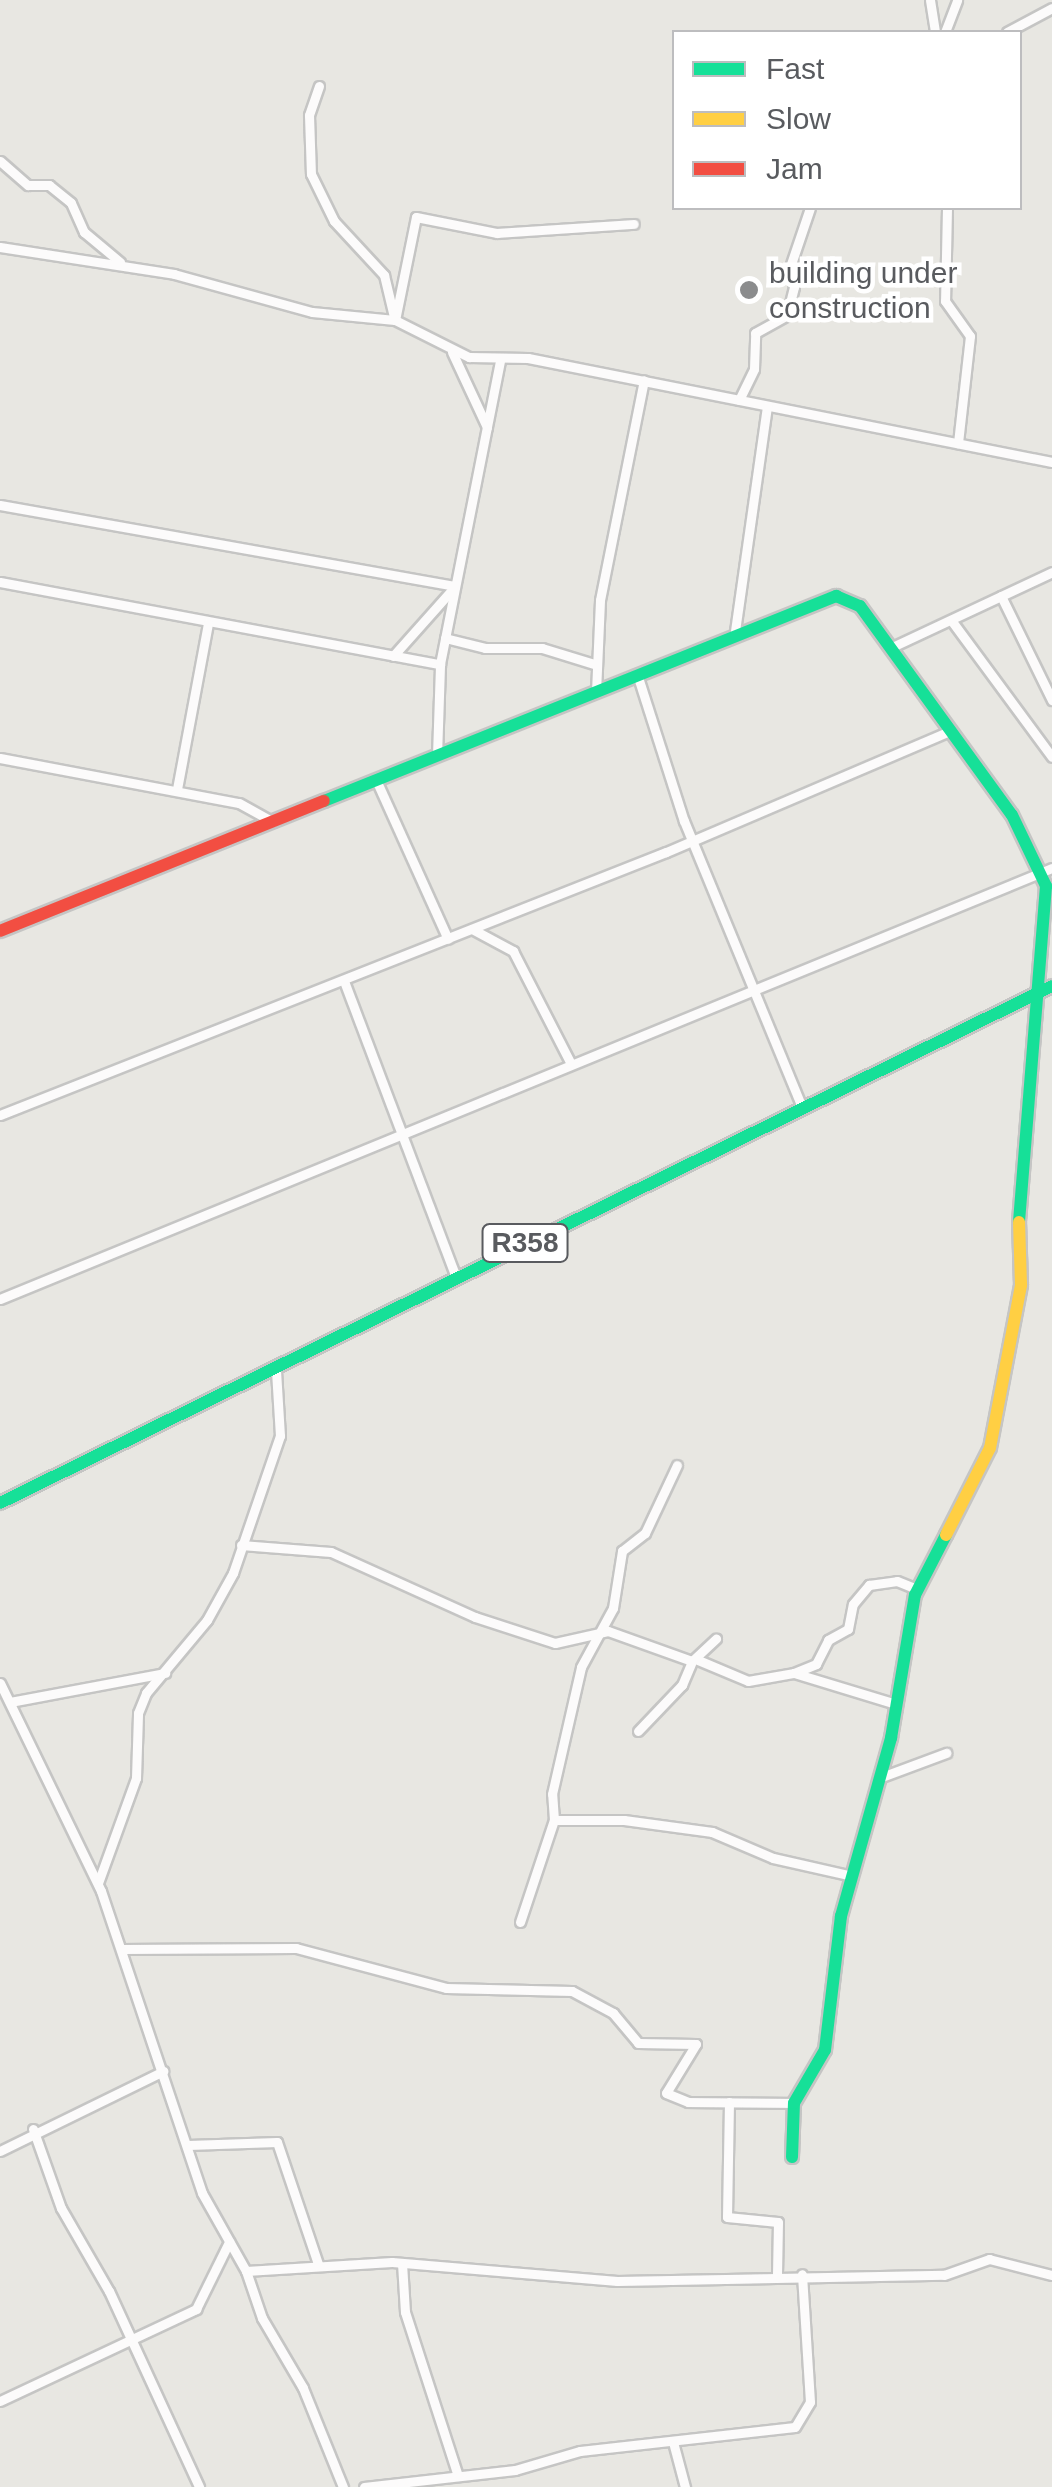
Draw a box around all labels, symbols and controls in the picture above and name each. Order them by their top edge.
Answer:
legend [672,30,1022,210]
text: Fast [766,52,824,85]
text: Slow [766,102,831,135]
text: Jam [766,152,823,185]
place label: building under construction [769,255,957,326]
marker: building under construction [738,279,760,301]
road number: R358 [480,1220,570,1266]

